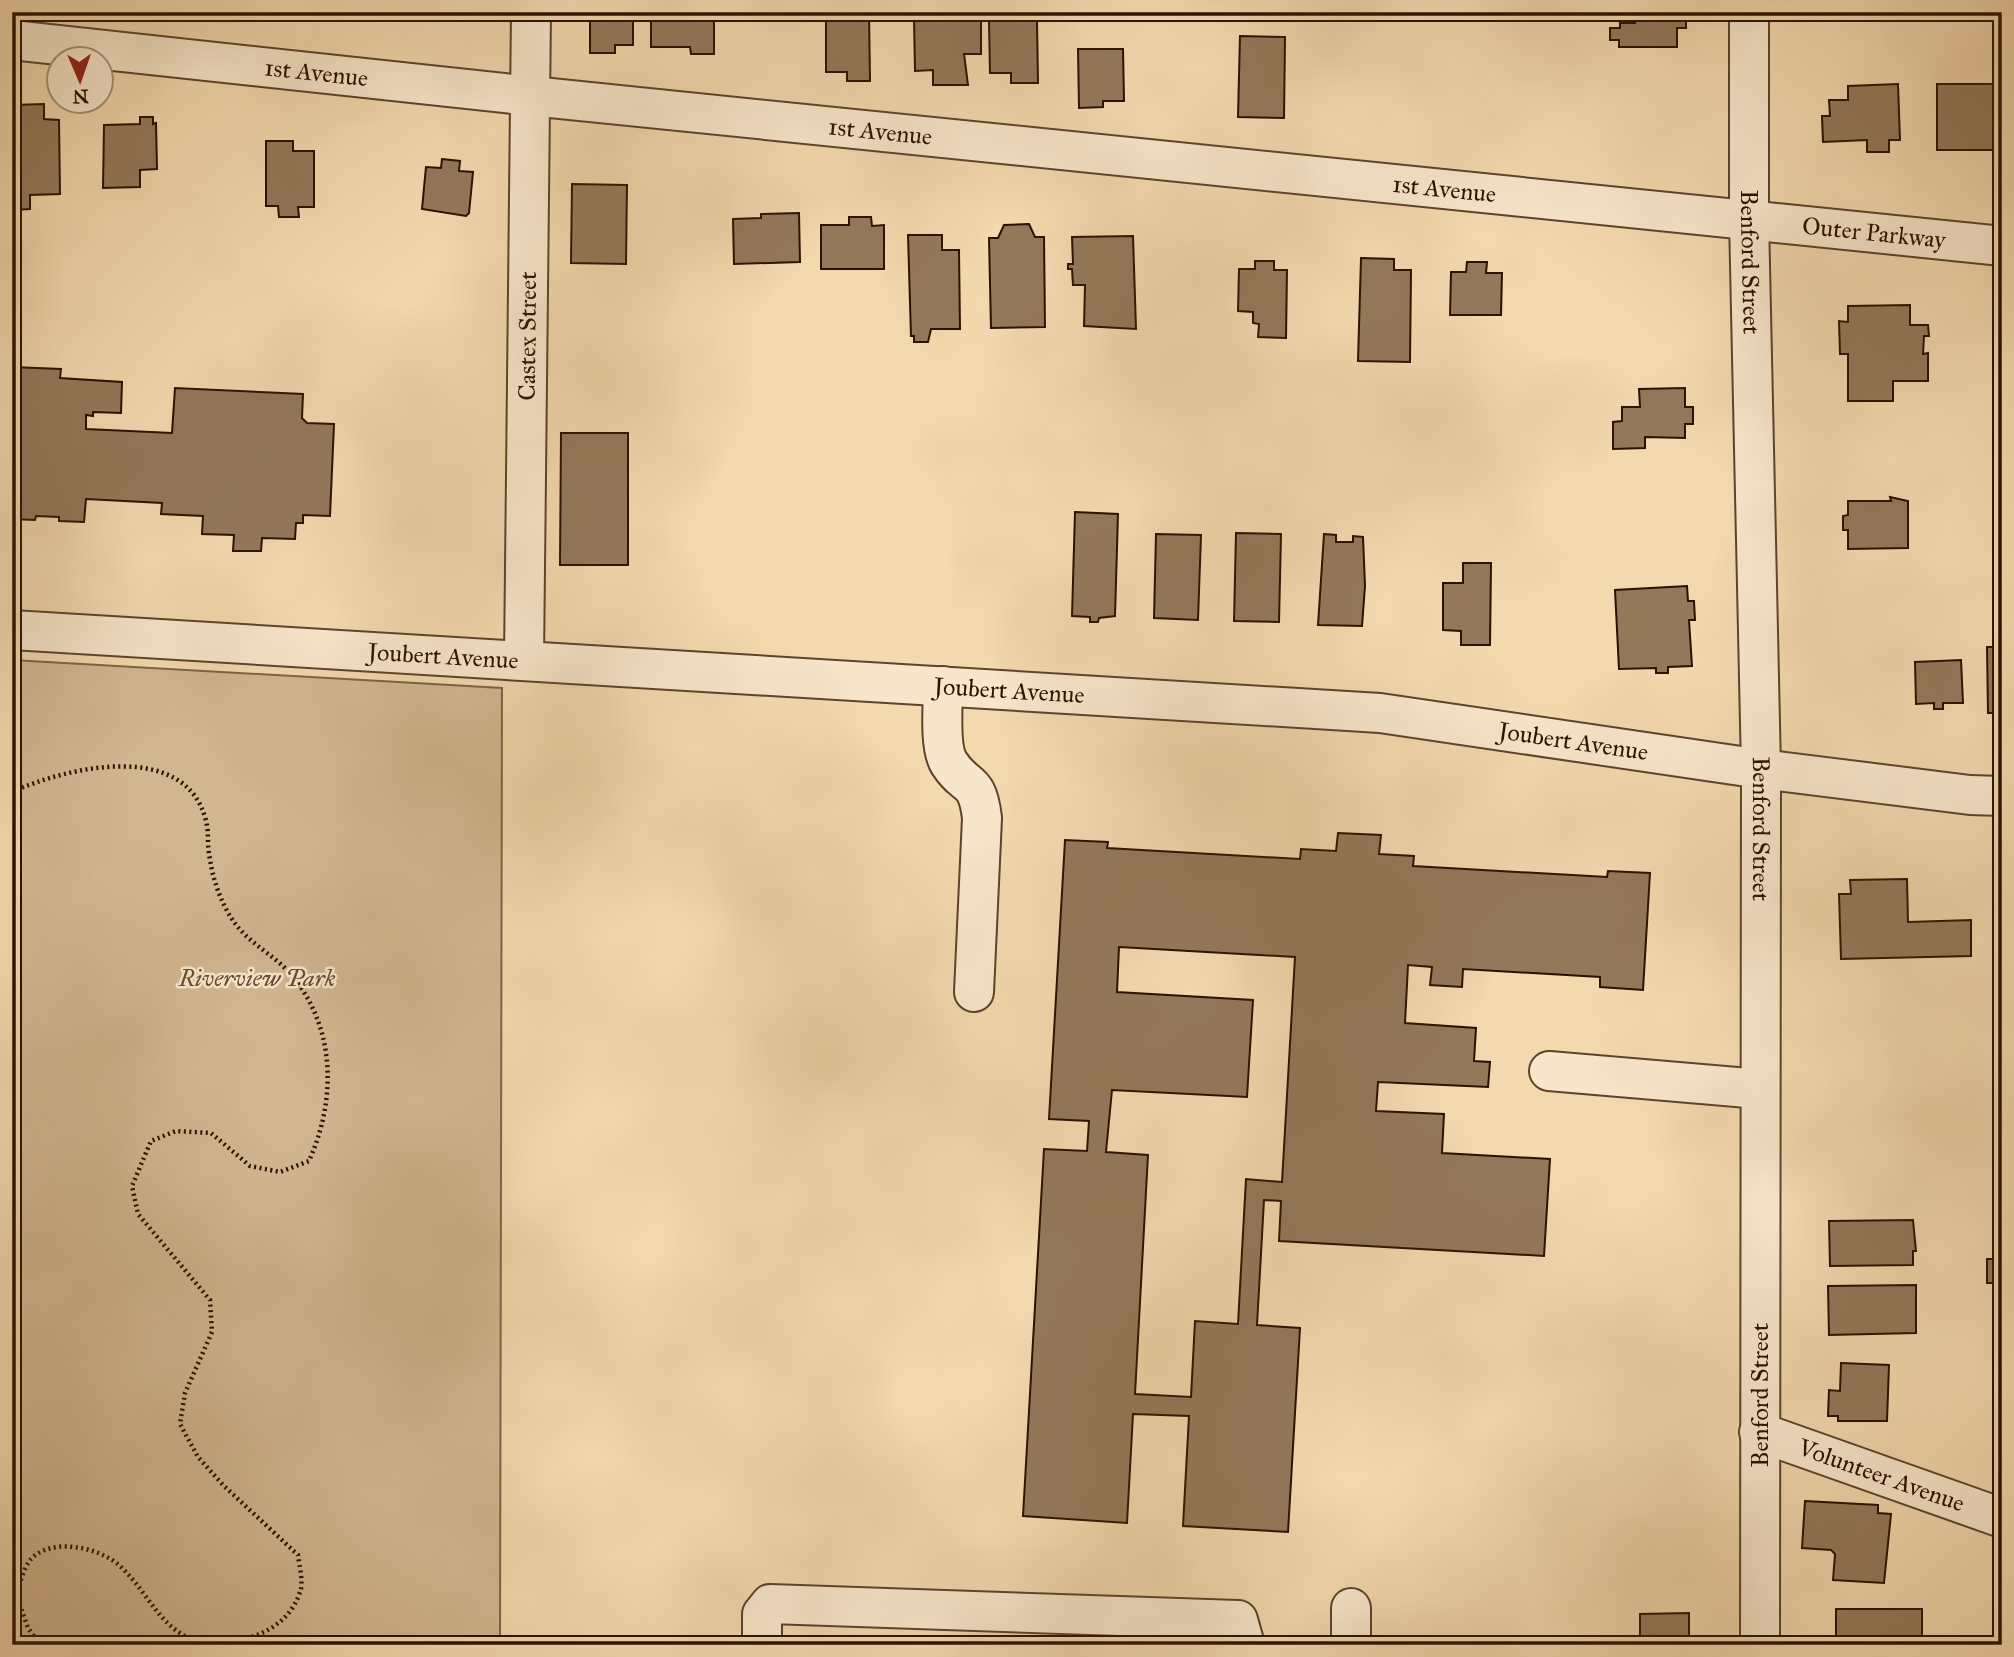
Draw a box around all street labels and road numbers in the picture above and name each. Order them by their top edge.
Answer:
street label: 1st Avenue [263,52,370,93]
street label: 1st Avenue [827,111,933,152]
street label: 1st Avenue [1391,169,1498,209]
street label: Benford Street [1734,190,1767,335]
street label: Outer Parkway [1801,211,1948,255]
street label: Castex Street [512,271,543,401]
street label: Joubert Avenue [364,636,519,676]
street label: Joubert Avenue [930,671,1085,710]
street label: Joubert Avenue [1494,715,1650,767]
street label: Benford Street [1746,756,1776,902]
street label: Benford Street [1745,1322,1775,1467]
street label: Volunteer Avenue [1794,1432,1969,1519]

